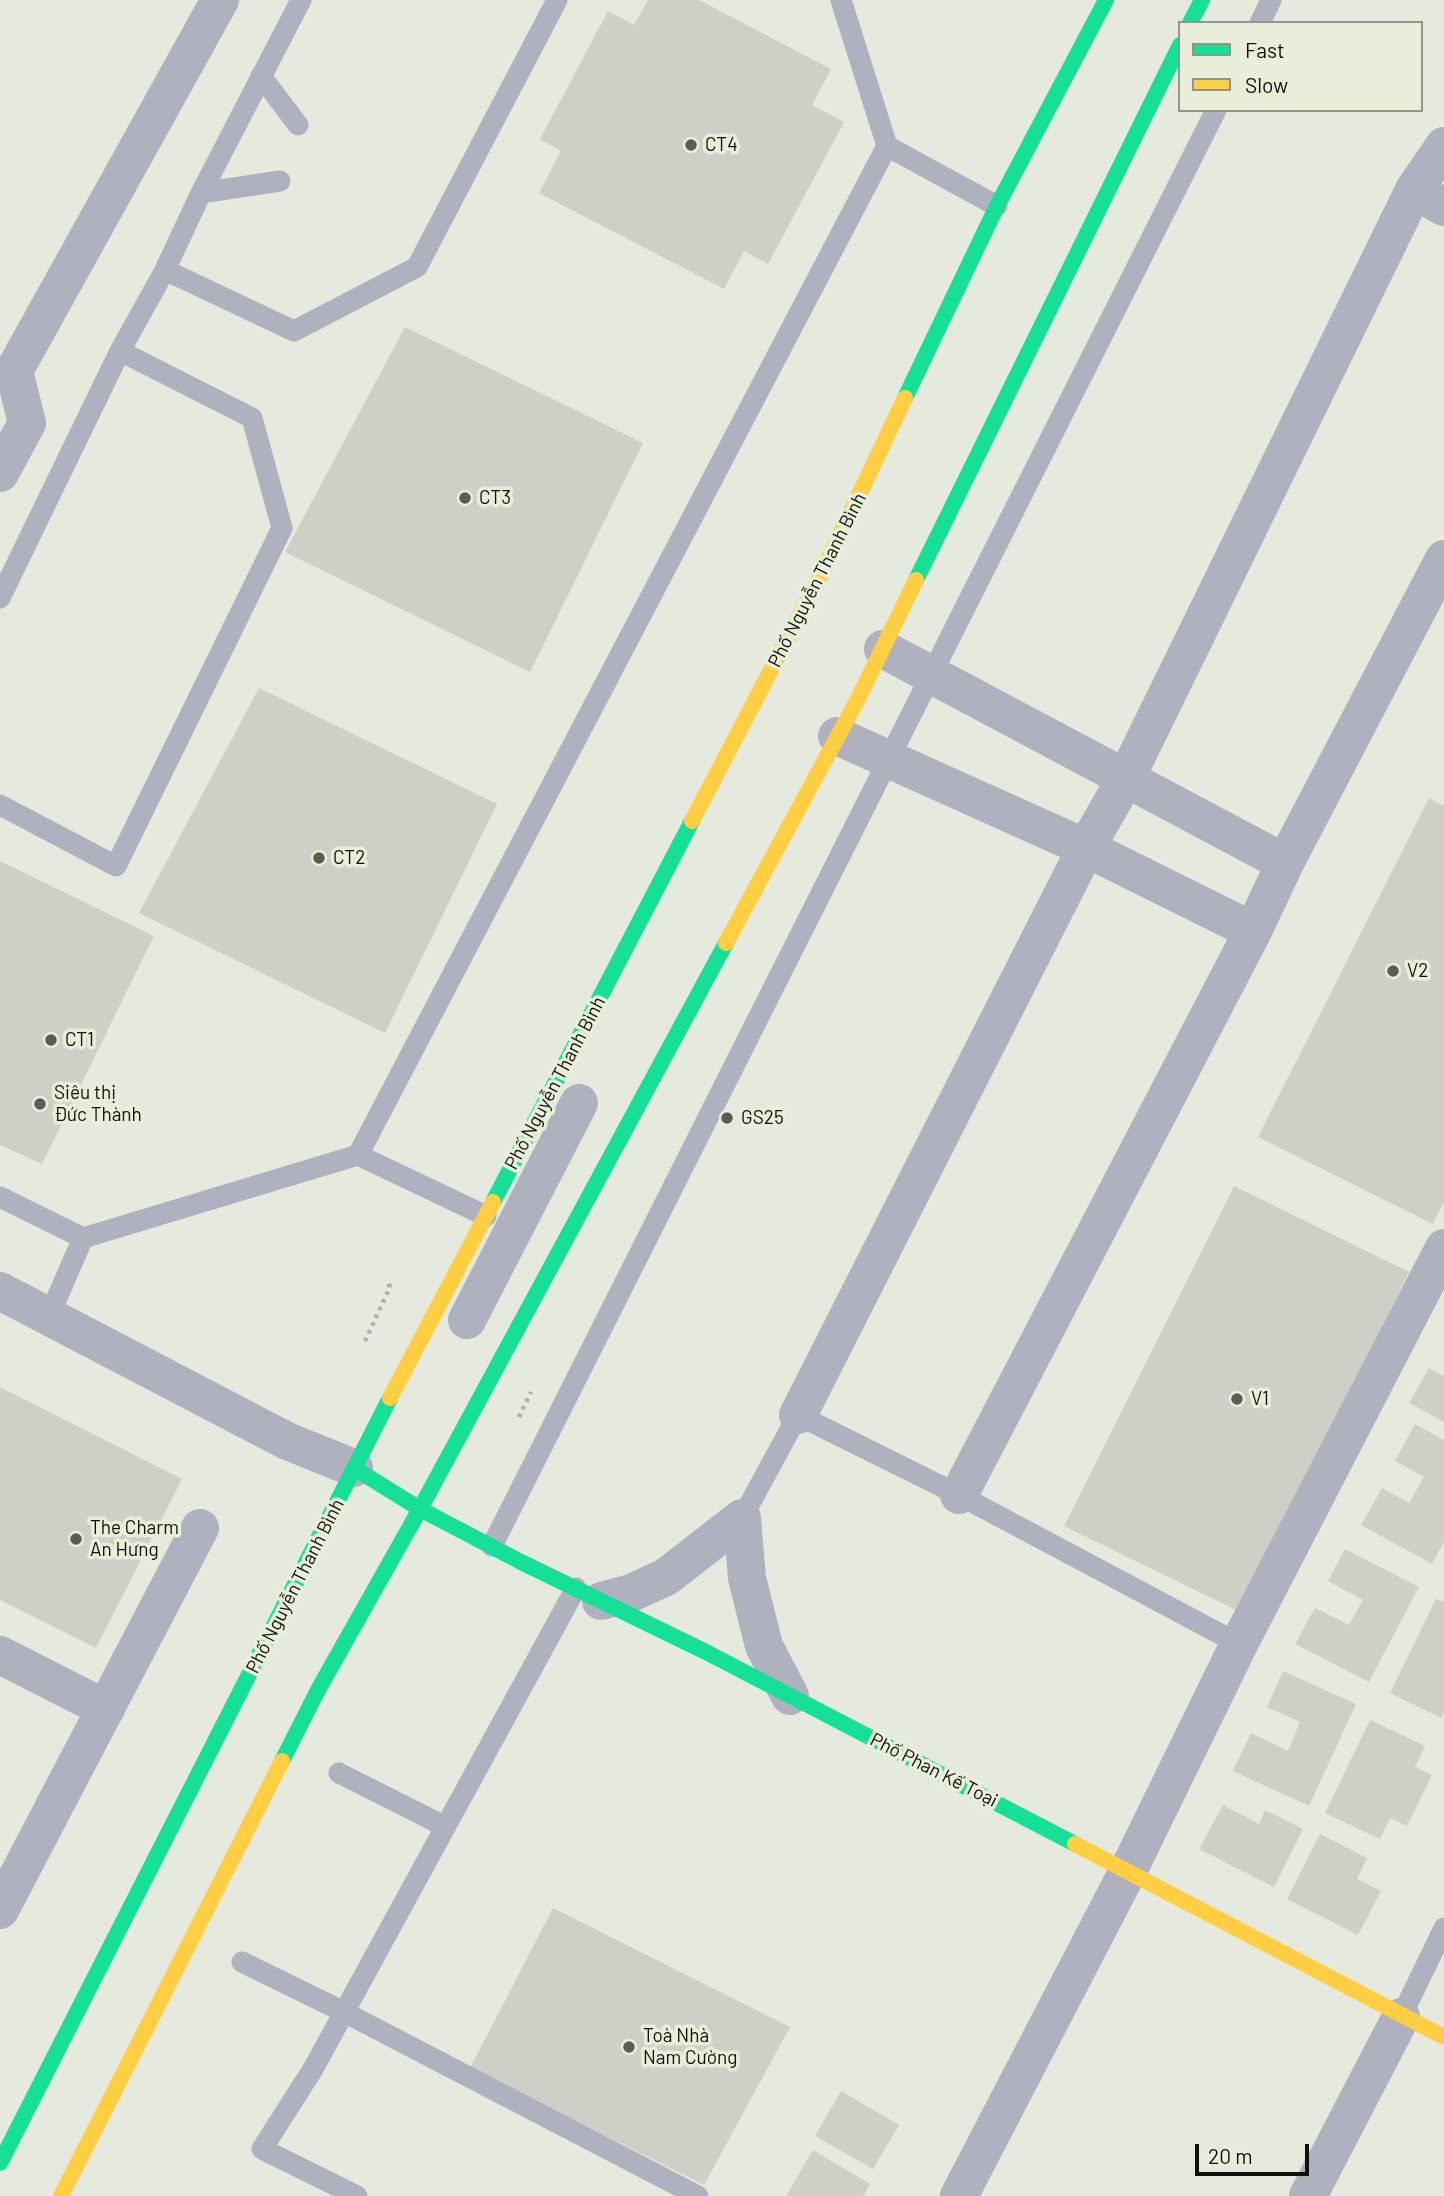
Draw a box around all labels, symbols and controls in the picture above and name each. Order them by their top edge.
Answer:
legend [1178,21,1423,112]
text: Fast [1245,37,1285,62]
text: Slow [1245,72,1288,97]
place label: CT4 [705,134,738,156]
marker: CT4 [683,137,699,153]
place label: CT3 [479,487,511,509]
street label: Phố Nguyễn Thanh Bình [763,489,871,671]
marker: CT3 [457,490,473,506]
place label: CT2 [333,847,365,869]
marker: CT2 [311,850,327,866]
place label: V2 [1407,960,1428,982]
marker: V2 [1385,963,1401,979]
street label: Phố Nguyễn Thanh Bình [500,993,610,1173]
place label: CT1 [65,1029,94,1051]
marker: CT1 [43,1032,59,1048]
place label: Siêu thị Đức Thành [54,1082,142,1126]
marker: Siêu thị Đức Thành [32,1096,48,1112]
place label: GS25 [741,1107,784,1129]
marker: GS25 [719,1110,735,1126]
place label: V1 [1251,1388,1269,1410]
marker: V1 [1229,1391,1245,1407]
street label: Phố Nguyễn Thanh Bình [241,1495,349,1677]
place label: The Charm An Hưng [90,1517,179,1561]
marker: The Charm An Hưng [68,1531,84,1547]
street label: Phố Phan Kế Toại [866,1728,1002,1812]
place label: Toà Nhà Nam Cường [643,2025,737,2069]
marker: Toà Nhà Nam Cường [621,2039,637,2055]
scale bar [1199,2130,1313,2174]
text: 20 m [1208,2143,1253,2168]

